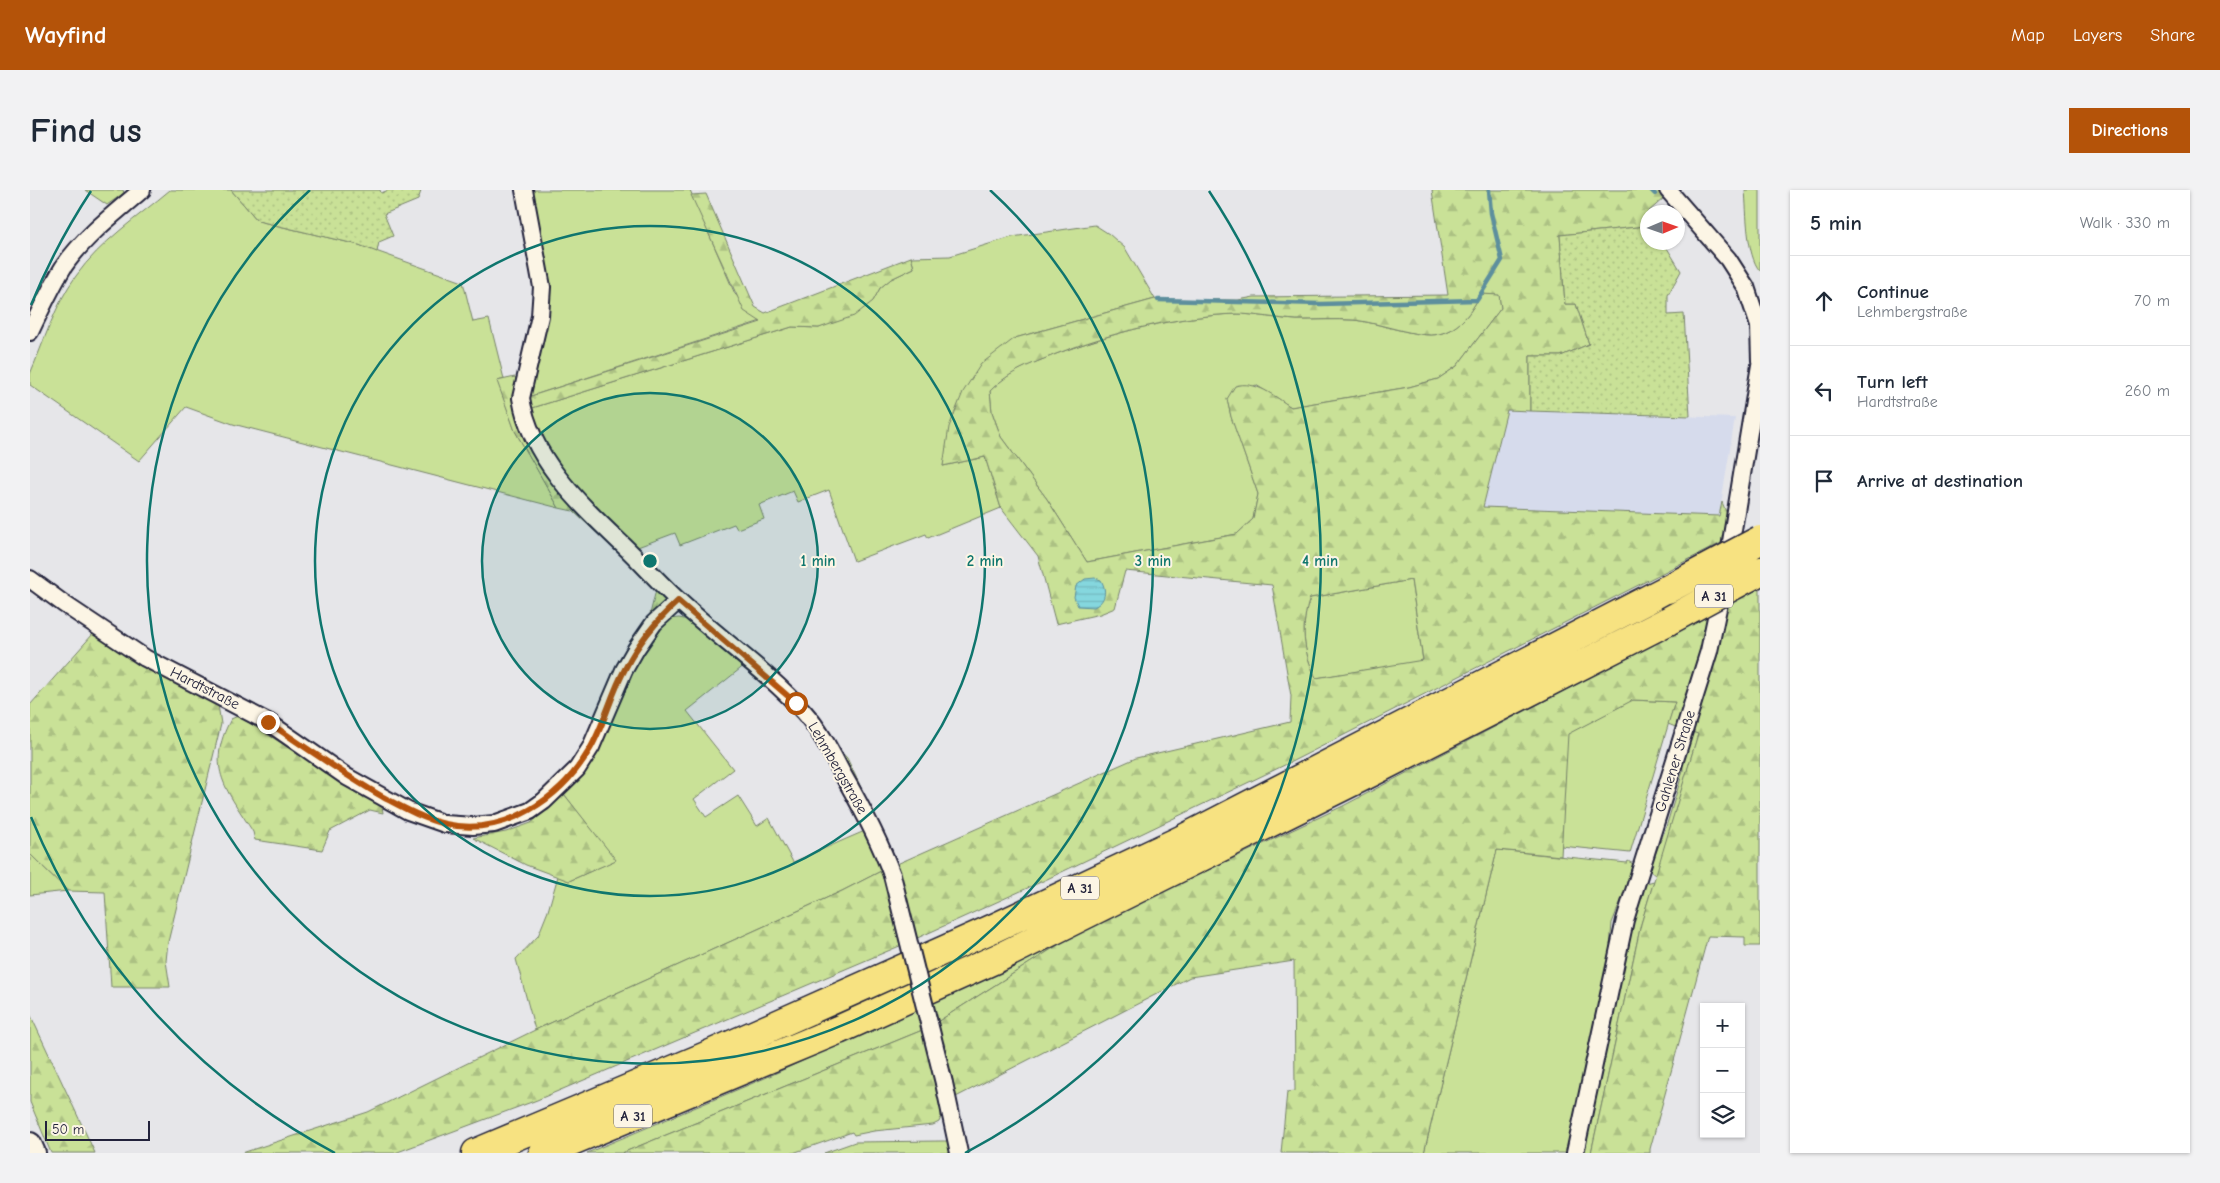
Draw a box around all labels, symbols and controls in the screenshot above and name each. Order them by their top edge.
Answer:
text: Wayfind [25,21,106,49]
text: Map [2011,25,2045,46]
text: Layers [2073,25,2122,46]
text: Share [2150,25,2195,46]
button: Directions [2069,108,2190,153]
text: Find us [30,110,142,151]
north arrow [1640,205,1685,250]
text: 5 min [1810,211,1862,235]
text: Walk · 330 m [2080,214,2170,232]
text: Continue [1857,281,1929,303]
icon: ahead [1810,287,1838,315]
text: 70 m [2134,292,2170,310]
text: Lehmbergstraße [1857,303,1967,321]
text: Turn left [1857,371,1928,393]
icon: left [1810,377,1838,405]
text: 260 m [2125,382,2170,400]
text: Hardtstraße [1857,393,1938,411]
icon: arrive [1810,467,1838,495]
text: Arrive at destination [1857,470,2023,492]
centre of rings [641,552,659,570]
text: 1 min [801,552,835,570]
text: 2 min [967,552,1003,570]
text: 3 min [1135,552,1171,570]
text: 4 min [1302,552,1338,570]
road number: A 31 [1695,584,1733,608]
street label: Hardtstraße [167,663,243,713]
route start [785,692,808,715]
street label: Gahlener Straße [1651,707,1699,814]
route end [257,711,280,734]
street label: Lehmbergstraße [804,719,872,818]
road number: A 31 [1061,876,1099,900]
map controls [1700,1003,1745,1138]
button: + [1700,1003,1745,1048]
button: − [1700,1048,1745,1093]
button: layers [1700,1093,1745,1138]
road number: A 31 [614,1104,652,1128]
scale bar [45,1118,150,1141]
text: 50 m [52,1121,84,1138]

